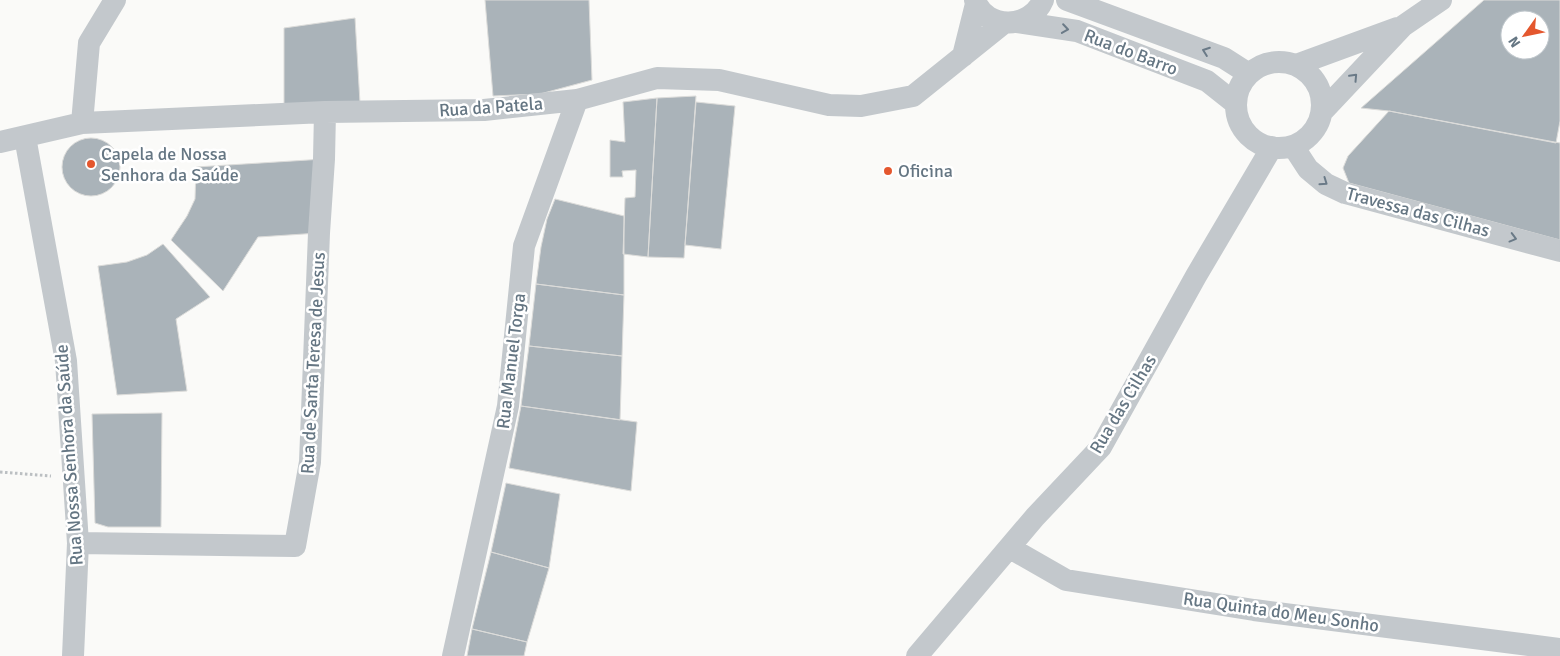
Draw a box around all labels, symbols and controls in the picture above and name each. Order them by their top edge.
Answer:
north arrow [1500,10,1550,60]
one-way arrow [1061,24,1070,34]
street label: Rua do Barro [1081,24,1181,80]
text: N [1505,33,1524,51]
one-way arrow [1202,47,1211,57]
one-way arrow [1348,74,1357,83]
street label: Rua da Patela [438,92,544,122]
place label: Capela de Nossa Senhora da Saúde [101,143,239,186]
marker: Capela de Nossa Senhora da Saúde [85,158,97,170]
place label: Oficina [898,160,953,182]
marker: Oficina [882,165,894,177]
one-way arrow [1318,176,1328,185]
street label: Travessa das Cilhas [1344,182,1492,242]
one-way arrow [1508,232,1517,243]
street label: Rua de Santa Teresa de Jesus [296,251,330,474]
street label: Rua Manuel Torga [492,292,530,430]
street label: Rua Nossa Senhora da Saúde [50,344,88,566]
street label: Rua das Cilhas [1085,350,1161,458]
street label: Rua Quinta do Meu Sonho [1182,587,1380,637]

